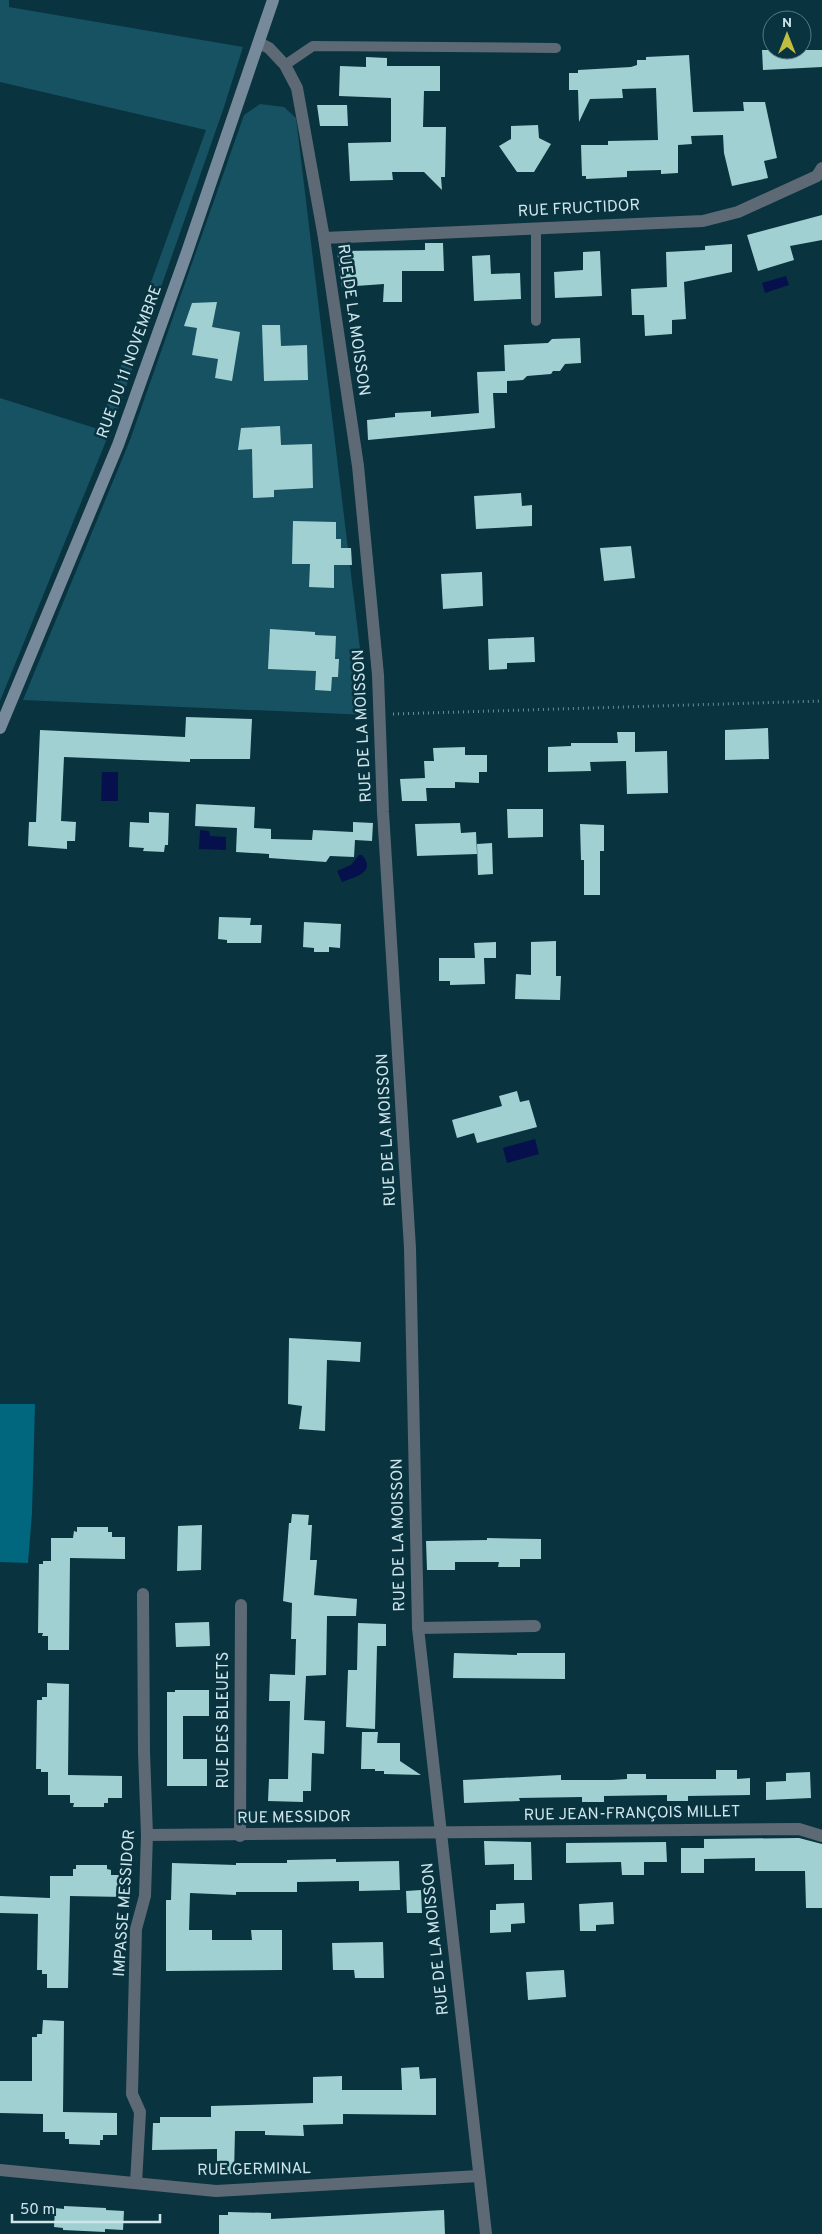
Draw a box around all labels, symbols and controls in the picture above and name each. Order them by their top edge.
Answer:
north arrow [762,10,812,60]
text: N [782,15,792,32]
street label: RUE FRUCTIDOR [517,196,641,222]
street label: RUE DE LA MOISSON [332,243,374,397]
street label: RUE DU 11 NOVEMBRE [93,283,167,441]
street label: RUE DE LA MOISSON [349,649,377,803]
street label: RUE DE LA MOISSON [373,1053,401,1207]
street label: RUE DE LA MOISSON [388,1458,410,1612]
street label: RUE DES BLEUETS [214,1652,234,1788]
street label: RUE JEAN-FRANÇOIS MILLET [523,1802,741,1826]
street label: RUE MESSIDOR [237,1807,351,1829]
street label: IMPASSE MESSIDOR [110,1829,140,1977]
street label: RUE DE LA MOISSON [418,1862,454,2016]
street label: RUE GERMINAL [197,2159,311,2181]
scale bar [12,2192,160,2224]
text: 50 m [20,2201,55,2220]

